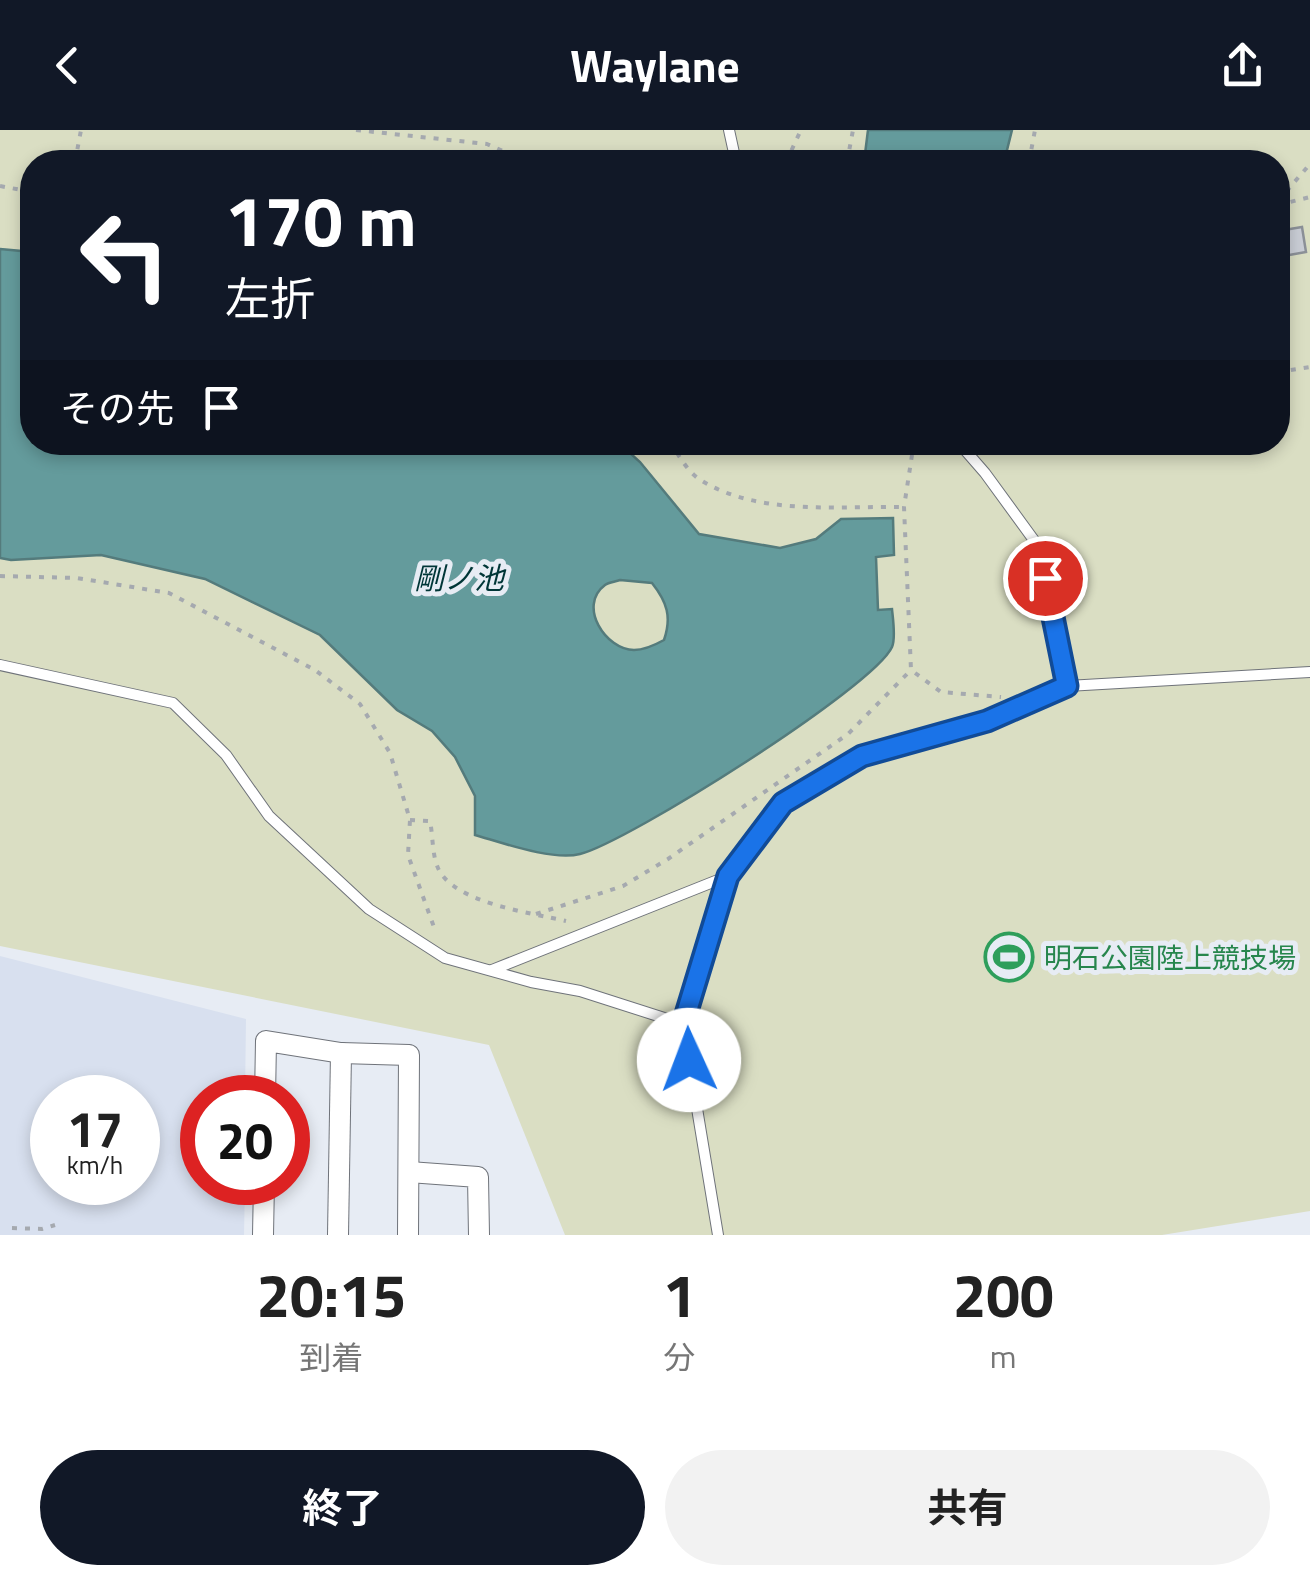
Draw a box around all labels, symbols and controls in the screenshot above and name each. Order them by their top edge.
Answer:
text: Waylane [570,31,740,99]
icon: back [40,38,95,93]
icon: share [1215,38,1270,93]
text: 170 m [225,167,417,273]
icon: left [60,190,190,320]
text: 左折 [225,264,315,332]
text: その先 [60,379,174,437]
icon: arrive [194,380,249,435]
pin [1003,536,1088,621]
icon: arrive [1018,551,1073,606]
water label: 剛ノ池 [414,555,507,601]
sports icon: 明石公園陸上競技場 [983,931,1035,983]
place label: 明石公園陸上競技場 [1044,936,1296,979]
position arrow [637,1008,741,1112]
speed limit sign: 20 [180,1075,310,1205]
text: 17 [67,1090,123,1166]
text: km/h [67,1146,123,1184]
text: 20:15 [256,1249,406,1340]
text: 1 [663,1249,696,1340]
text: 200 [953,1249,1054,1340]
text: m [990,1332,1017,1380]
text: 到着 [299,1333,363,1381]
text: 分 [663,1333,695,1381]
button: 終了 [40,1450,645,1565]
button: 共有 [665,1450,1270,1565]

